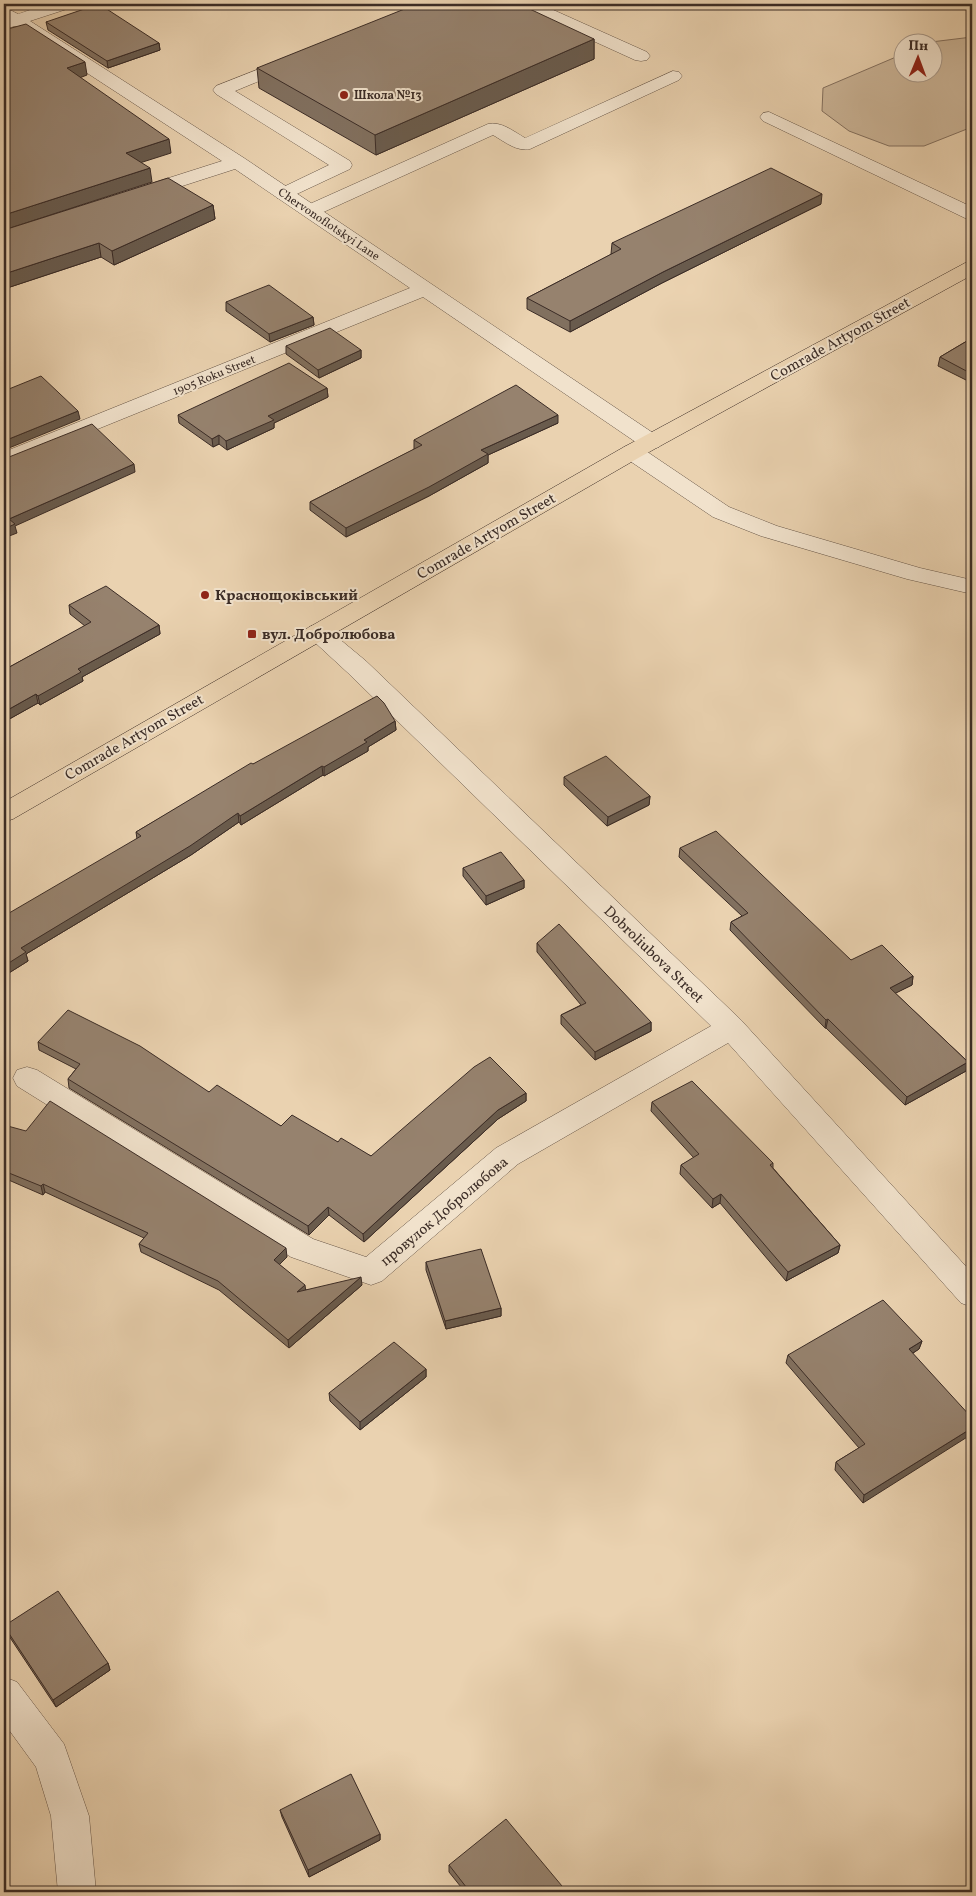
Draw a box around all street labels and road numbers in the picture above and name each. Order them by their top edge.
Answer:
street label: Chervonoflotskyi Lane [274,185,383,265]
street label: Comrade Artyom Street [767,293,914,388]
street label: 1905 Roku Street [171,352,258,400]
street label: Comrade Artyom Street [414,489,560,586]
street label: Comrade Artyom Street [62,690,208,787]
street label: Dobroliubova Street [598,902,708,1009]
street label: провулок Добролюбова [377,1152,513,1272]

